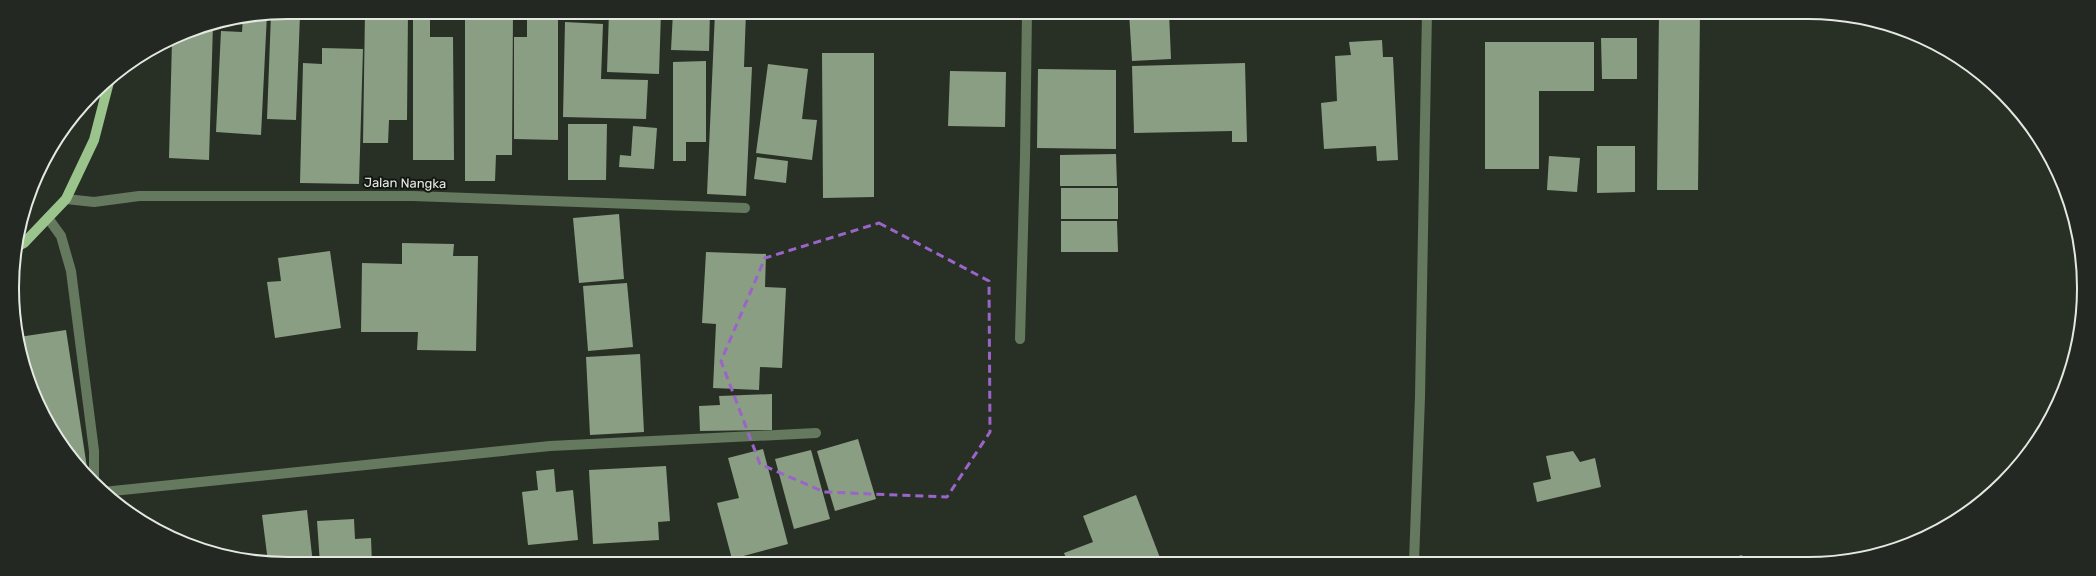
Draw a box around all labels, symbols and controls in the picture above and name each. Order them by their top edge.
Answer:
street label: Jalan Nangka [364,175,446,192]

